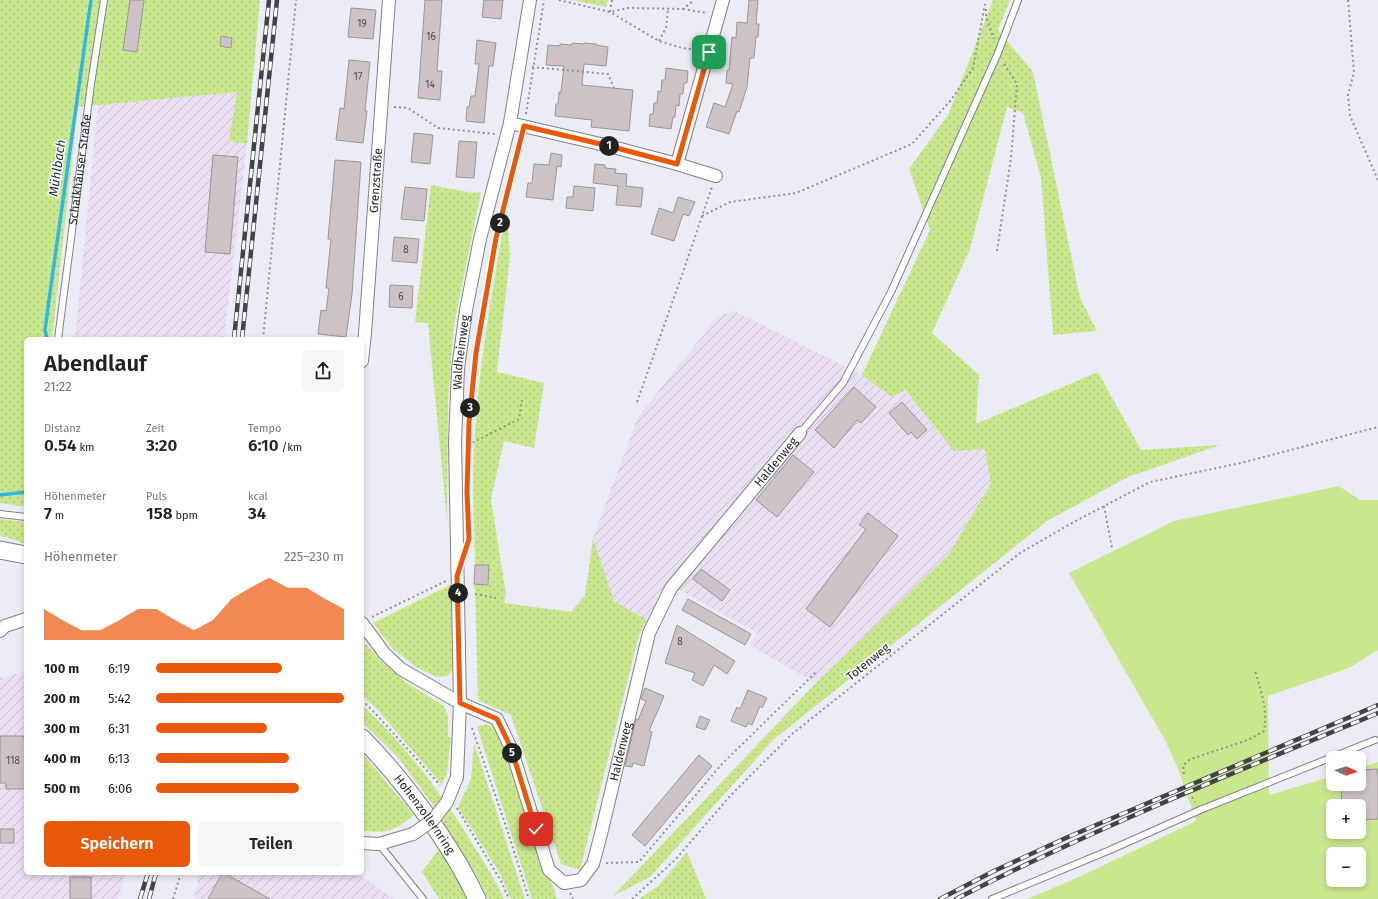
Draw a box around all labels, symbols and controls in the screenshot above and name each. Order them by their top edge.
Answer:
house number: 19 [357,18,367,30]
house number: 16 [426,31,436,43]
pin [692,35,726,69]
icon: arrive [698,41,720,63]
house number: 17 [354,71,363,83]
house number: 14 [425,79,436,91]
street label: Schalkhäuser Straße [66,113,94,226]
pin: 1 [599,136,619,156]
water label: Mühlbach [46,139,68,197]
text: 1 [606,139,612,152]
street label: Grenzstraße [367,148,385,213]
pin: 2 [490,213,510,233]
text: 2 [497,216,503,229]
house number: 8 [403,244,409,256]
house number: 6 [398,291,404,303]
street label: Waldheimweg [450,313,472,390]
text: Abendlauf [44,350,147,377]
button: share [302,350,344,392]
text: 21:22 [44,379,72,394]
pin: 3 [460,398,480,418]
text: 3 [467,401,473,414]
text: Distanz [44,422,80,435]
text: Zeit [146,422,165,435]
text: Tempo [248,422,281,435]
street label: Haldenweg [751,434,801,489]
text: 0.54 [44,435,77,456]
text: 3:20 [146,435,177,456]
text: 6:10 [248,435,279,456]
text: km [77,441,95,454]
text: /km [279,441,302,454]
text: Höhenmeter [44,490,106,503]
text: Puls [146,490,167,503]
text: kcal [248,490,268,503]
text: 7 [44,503,52,524]
text: 158 [146,503,172,524]
text: 34 [248,503,266,524]
text: m [52,509,64,522]
text: bpm [172,509,198,522]
text: Höhenmeter [44,549,118,564]
text: 225–230 m [284,549,344,564]
pin: 4 [448,583,468,603]
text: 4 [455,586,461,599]
house number: 8 [677,636,683,648]
street label: Totenweg [844,640,893,684]
text: 100 m [44,661,79,676]
text: 6:19 [108,661,130,676]
text: 200 m [44,691,80,706]
text: 5:42 [108,691,131,706]
street label: Haldenweg [607,720,635,782]
text: 300 m [44,721,80,736]
text: 6:31 [108,721,130,736]
pin: 5 [502,743,522,763]
text: 5 [509,746,515,759]
text: 400 m [44,751,81,766]
text: 6:13 [108,751,130,766]
north arrow [1326,751,1366,791]
map controls [1326,751,1366,887]
house number: 118 [6,755,21,767]
street label: Hohenzollernring [391,772,458,857]
text: 500 m [44,781,80,796]
text: 6:06 [108,781,132,796]
button: + [1326,799,1366,839]
pin [519,812,553,846]
icon: check [525,818,547,840]
button: Speichern [44,821,190,867]
button: Teilen [198,821,344,867]
button: − [1326,847,1366,887]

